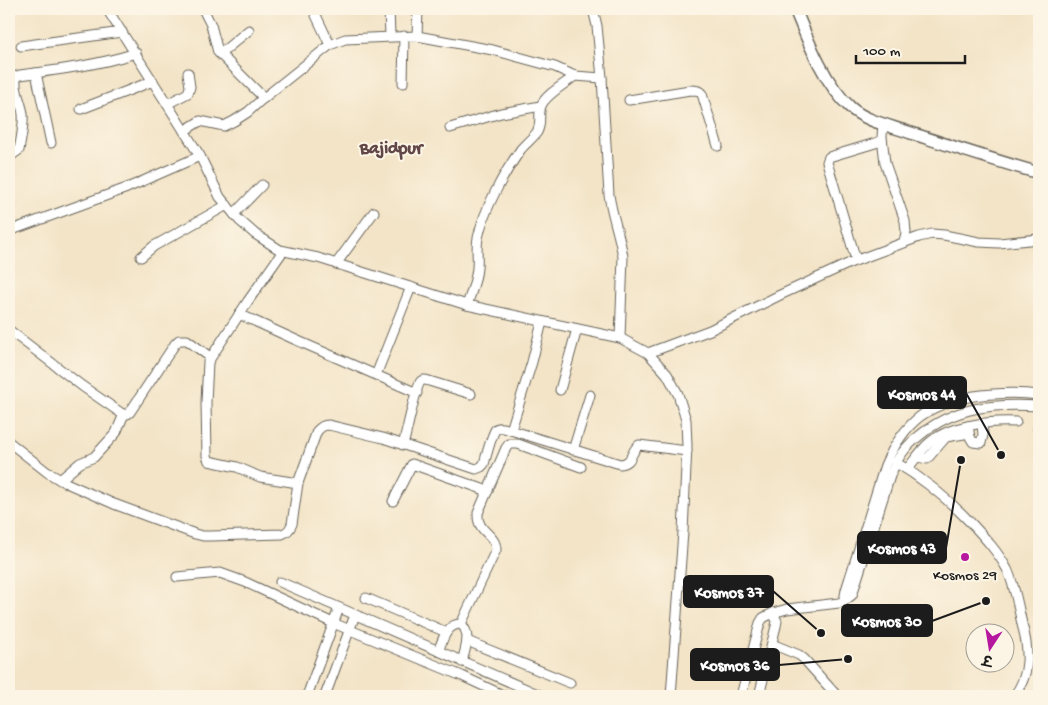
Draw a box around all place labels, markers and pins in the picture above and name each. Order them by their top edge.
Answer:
callout: Kosmos 44 [878,377,966,408]
callout: Kosmos 43 [858,532,946,563]
marker: Kosmos 29 [959,551,971,563]
place label: Kosmos 29 [933,567,997,585]
callout: Kosmos 37 [684,576,773,607]
callout: Kosmos 30 [842,605,932,636]
callout: Kosmos 36 [691,649,779,680]

